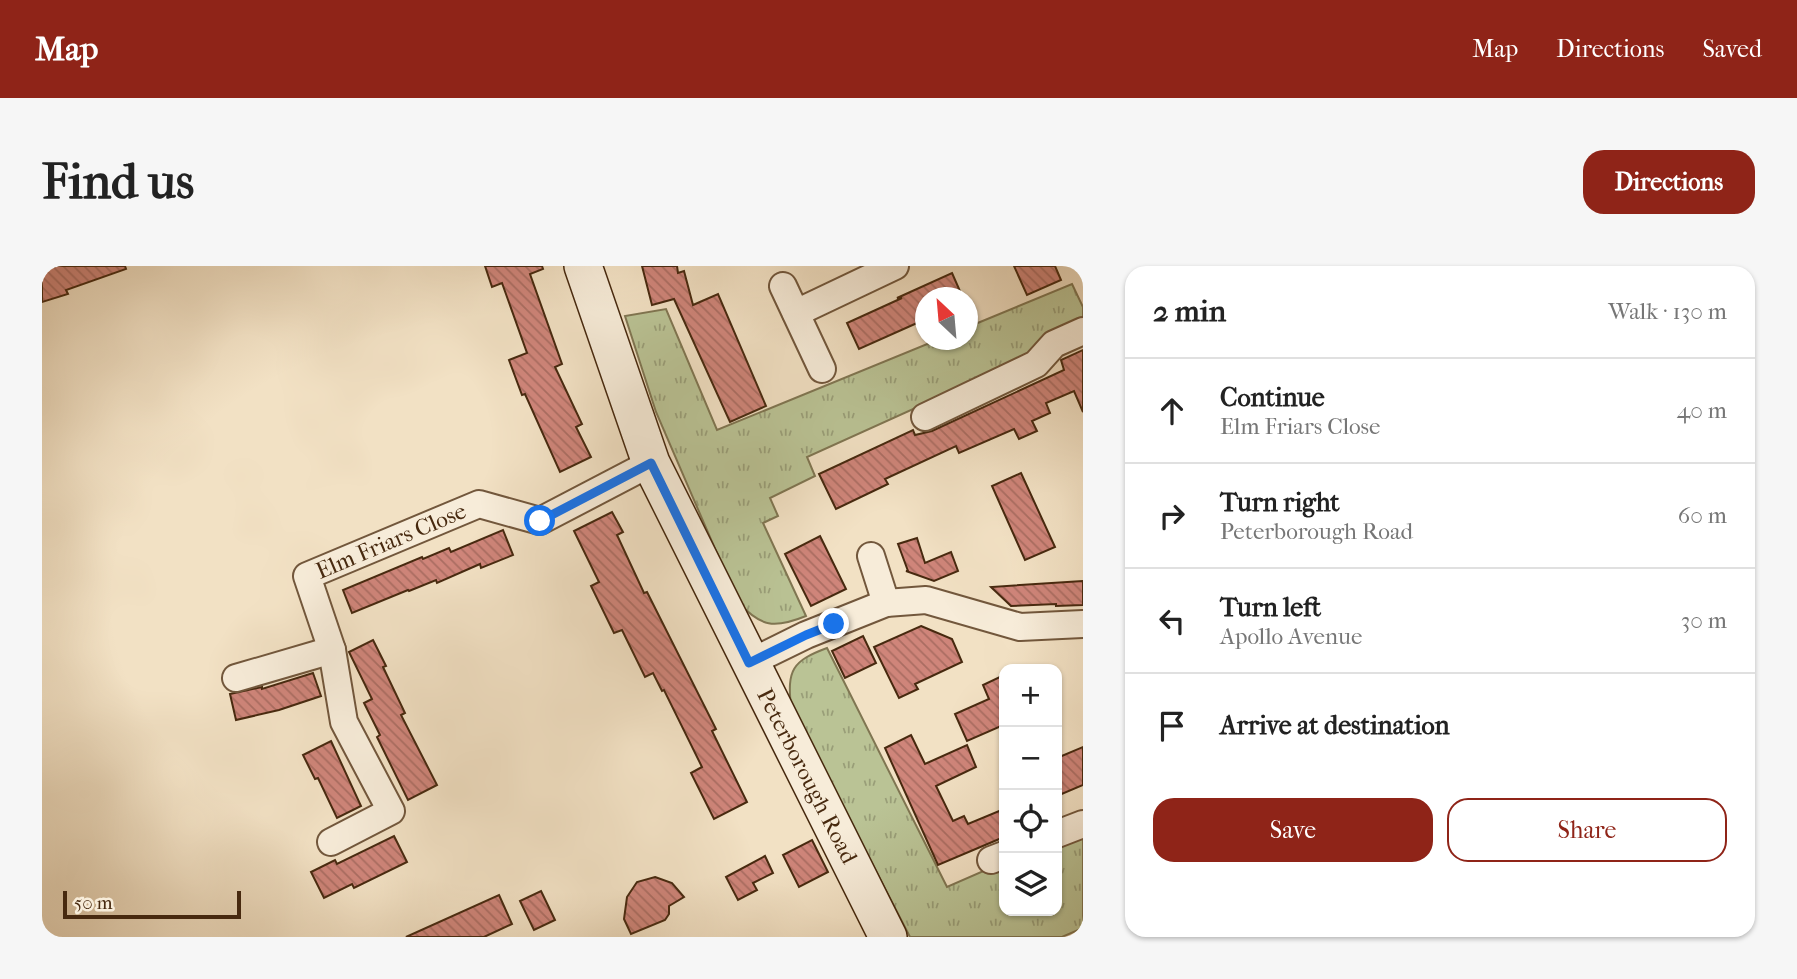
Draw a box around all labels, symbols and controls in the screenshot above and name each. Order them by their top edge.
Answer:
text: Map [35,30,98,69]
text: Map [1472,35,1518,63]
text: Directions [1556,35,1664,63]
text: Saved [1702,35,1762,63]
button: Directions [1583,150,1755,214]
text: Find us [42,153,194,211]
north arrow [915,287,978,350]
text: 2 min [1153,294,1226,329]
text: Walk · 130 m [1608,298,1727,325]
text: Continue [1220,382,1325,413]
icon: ahead [1153,392,1191,430]
text: 40 m [1677,397,1727,424]
text: Elm Friars Close [1220,413,1380,440]
text: Turn right [1220,487,1340,518]
street label: Elm Friars Close [312,497,470,585]
icon: right [1153,497,1191,535]
text: 60 m [1678,502,1727,529]
route start [524,505,555,536]
text: Peterborough Road [1220,518,1413,545]
text: Turn left [1220,592,1321,623]
icon: left [1153,602,1191,640]
text: 30 m [1681,607,1727,634]
route end [818,608,849,639]
text: Apollo Avenue [1220,623,1362,650]
map controls [999,664,1062,916]
button: + [999,664,1062,727]
street label: Peterborough Road [751,684,863,869]
icon: arrive [1153,707,1191,745]
text: Arrive at destination [1220,710,1450,741]
button: − [999,727,1062,790]
button: locate [999,790,1062,853]
button: Save [1153,798,1433,862]
button: Share [1447,798,1727,862]
button: layers [999,853,1062,916]
scale bar [63,888,242,920]
text: 50 m [74,892,113,914]

